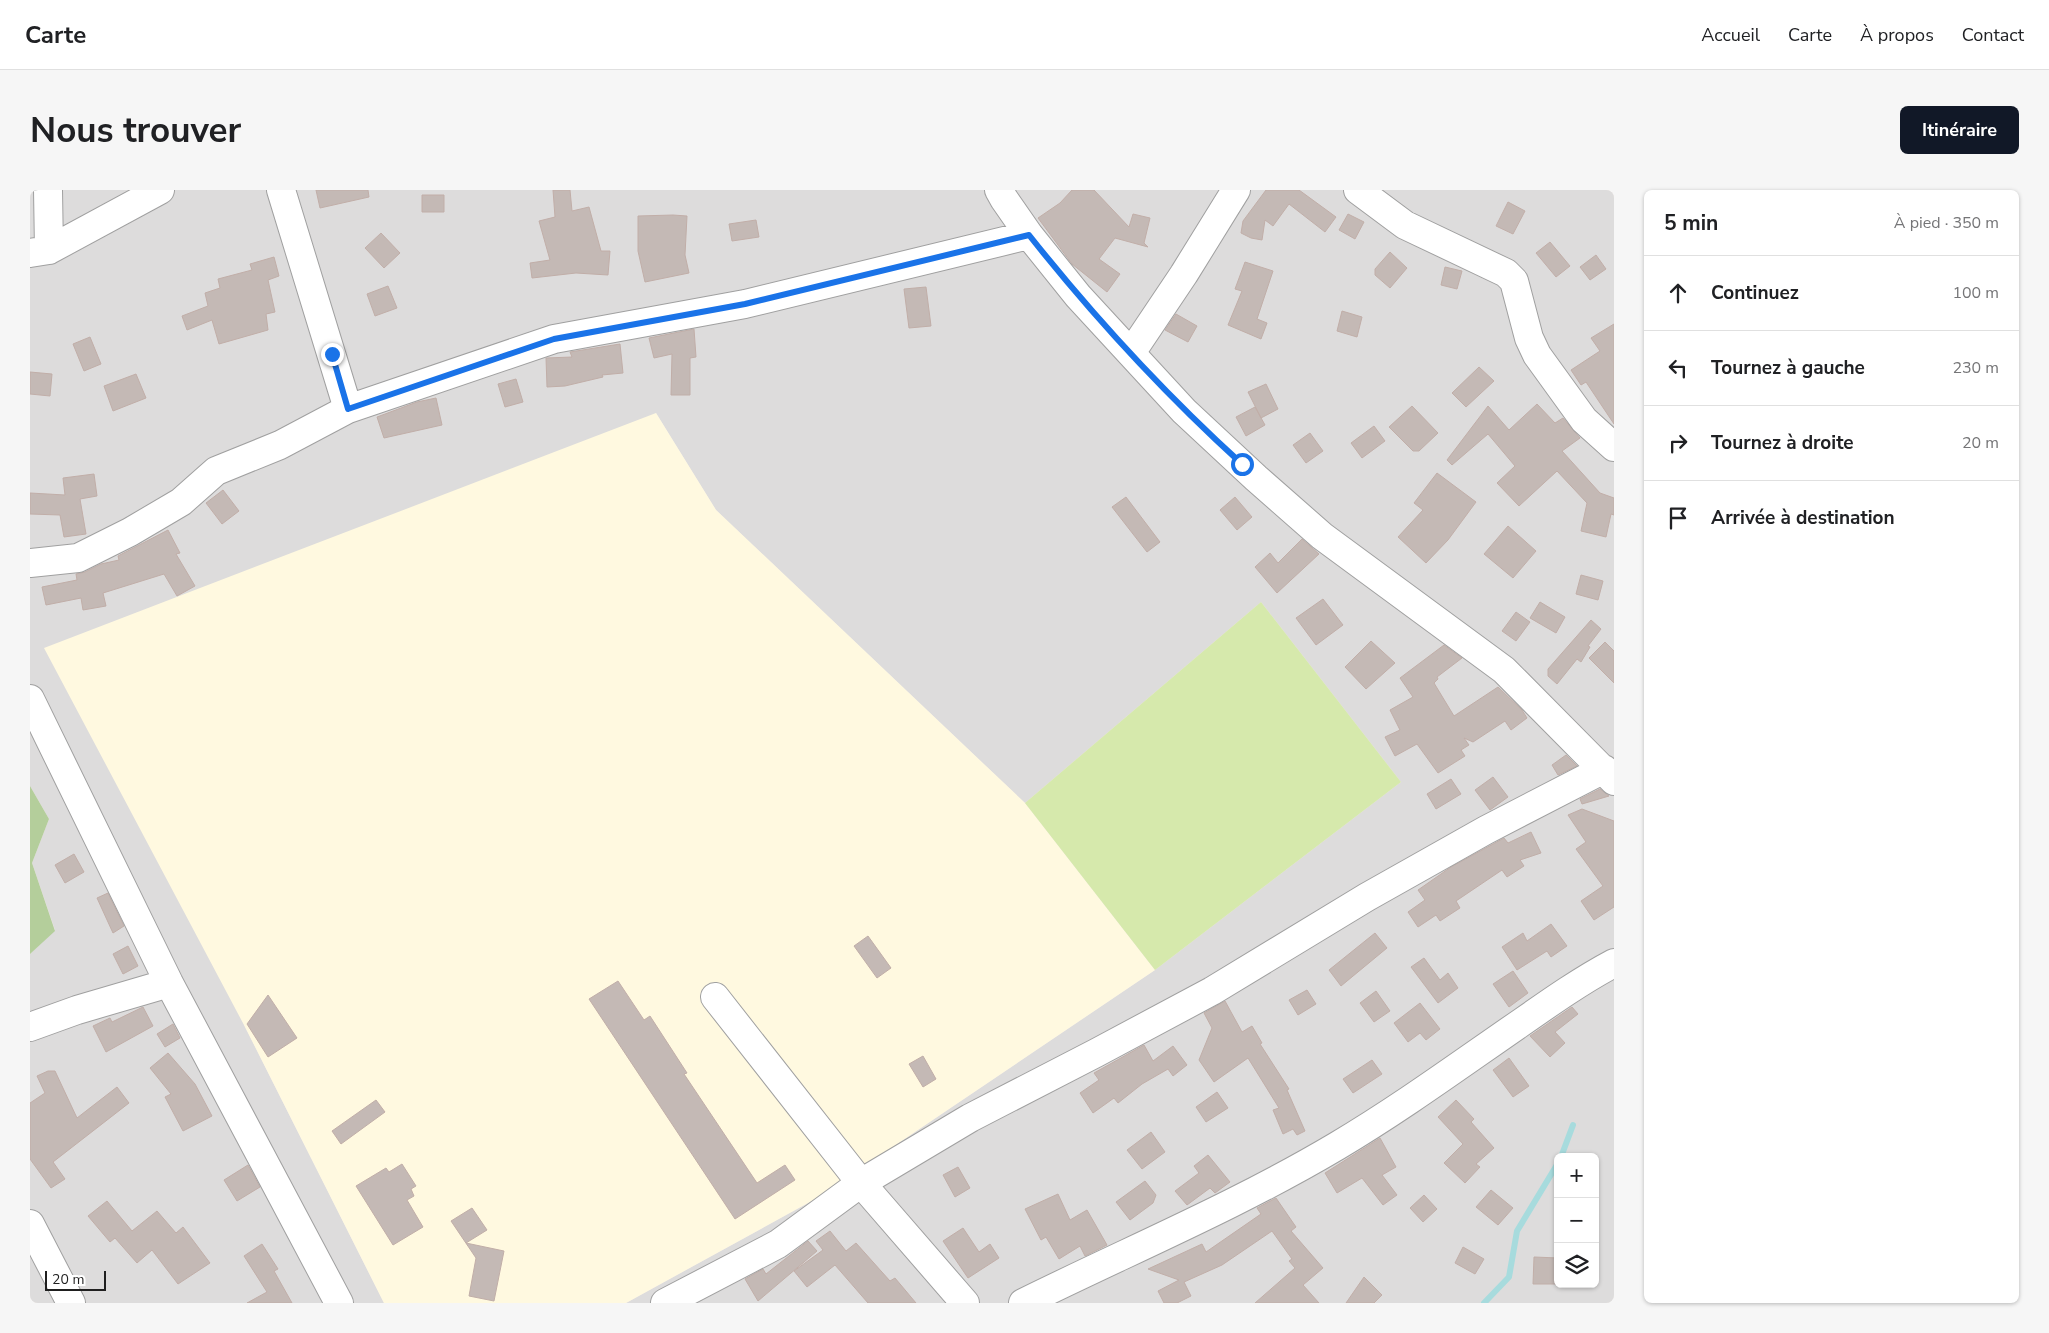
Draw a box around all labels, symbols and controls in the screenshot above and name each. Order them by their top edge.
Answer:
text: Carte [25,19,86,51]
text: Accueil [1701,23,1760,47]
text: Carte [1788,23,1832,47]
text: À propos [1860,23,1934,47]
text: Contact [1962,23,2024,47]
button: Itinéraire [1900,106,2019,154]
text: Nous trouver [30,107,241,154]
text: 5 min [1664,209,1718,237]
text: À pied · 350 m [1894,212,1999,234]
icon: ahead [1664,279,1692,307]
text: Continuez [1711,280,1799,306]
text: 100 m [1952,282,1999,304]
route end [321,343,344,366]
icon: left [1664,354,1692,382]
text: Tournez à gauche [1711,355,1865,381]
text: 230 m [1952,357,1999,379]
icon: right [1664,429,1692,457]
text: Tournez à droite [1711,430,1854,456]
text: 20 m [1962,432,1999,454]
route start [1231,453,1254,476]
icon: arrive [1664,504,1692,532]
text: Arrivée à destination [1711,505,1895,531]
map controls [1554,1153,1599,1288]
button: + [1554,1153,1599,1198]
button: − [1554,1198,1599,1243]
button: layers [1554,1243,1599,1288]
scale bar [45,1268,106,1291]
text: 20 m [52,1270,84,1289]

